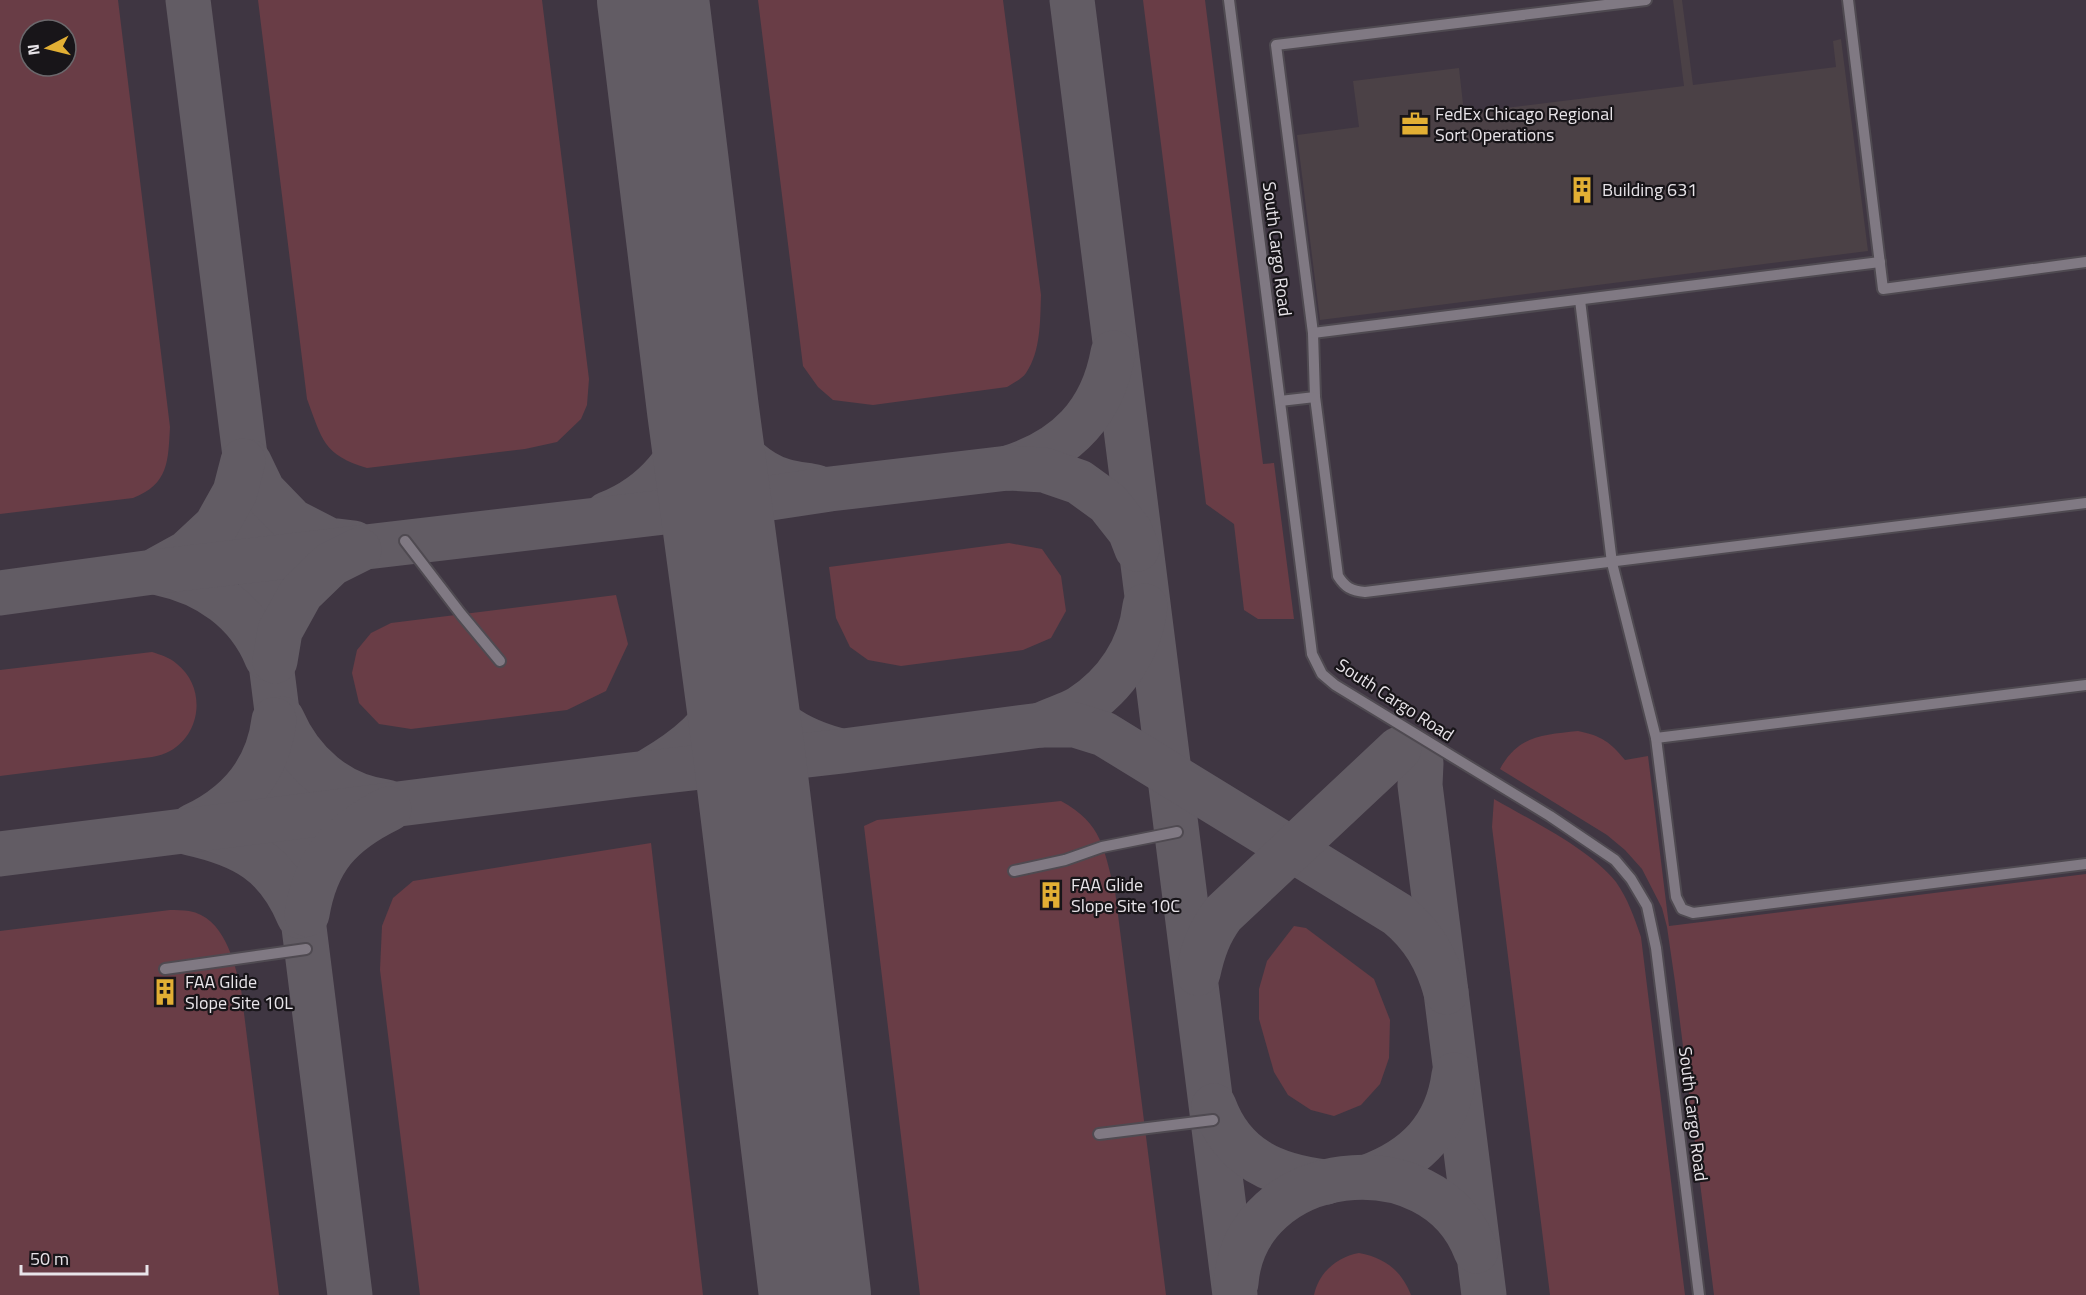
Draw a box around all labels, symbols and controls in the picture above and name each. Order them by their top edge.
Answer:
north arrow [18,18,78,78]
text: N [21,43,46,57]
place label: FedEx Chicago Regional Sort Operations [1435,100,1613,148]
office icon: FedEx Chicago Regional Sort Operations [1400,109,1430,139]
building icon: Building 631 [1567,175,1597,205]
place label: Building 631 [1602,176,1697,203]
street label: South Cargo Road [1256,180,1299,318]
street label: South Cargo Road [1331,651,1459,748]
place label: FAA Glide Slope Site 10C [1071,871,1180,919]
building icon: FAA Glide Slope Site 10C [1036,880,1066,910]
place label: FAA Glide Slope Site 10L [185,968,293,1016]
building icon: FAA Glide Slope Site 10L [150,977,180,1007]
street label: South Cargo Road [1672,1045,1715,1183]
scale bar [21,1238,147,1276]
text: 50 m [30,1245,69,1272]

